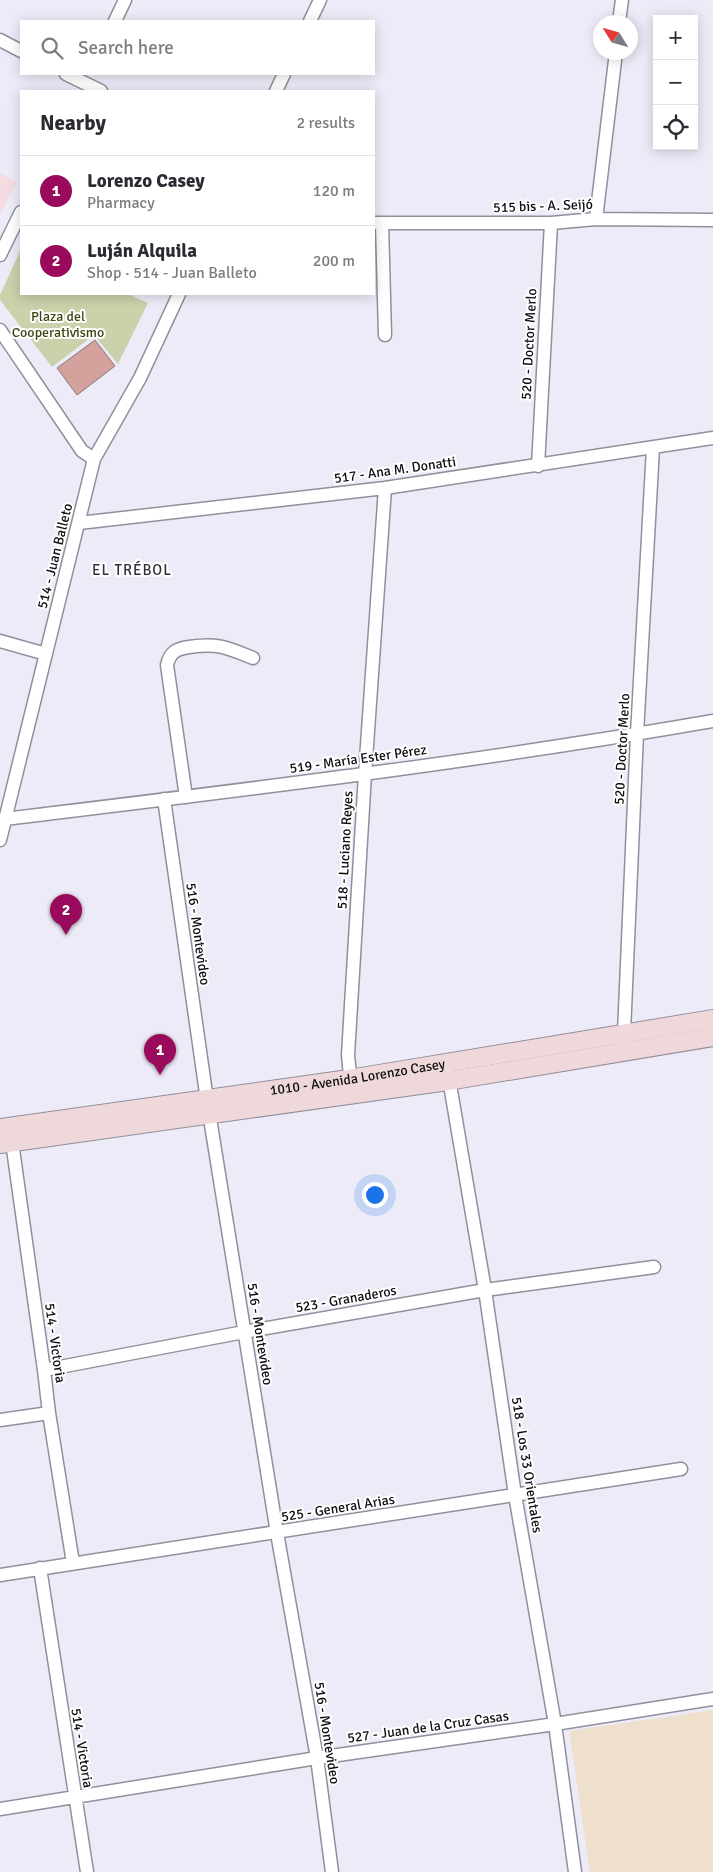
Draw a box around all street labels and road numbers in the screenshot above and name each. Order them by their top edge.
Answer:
street label: 515 bis - A. Seijó [493,196,593,216]
street label: 520 - Doctor Merlo [518,288,540,400]
street label: 517 - Ana M. Donatti [333,453,457,487]
street label: 514 - Juan Balleto [34,502,76,610]
street label: 520 - Doctor Merlo [611,693,633,805]
street label: 519 - María Ester Pérez [288,741,428,777]
street label: 518 - Luciano Reyes [333,790,357,910]
street label: 516 - Montevideo [182,882,214,986]
street label: 1010 - Avenida Lorenzo Casey [269,1055,447,1099]
street label: 516 - Montevideo [244,1282,276,1386]
street label: 523 - Granaderos [294,1282,398,1316]
street label: 514 - Victoria [41,1302,69,1384]
street label: 518 - Los 33 Orientales [508,1396,546,1534]
street label: 525 - General Arias [280,1491,396,1525]
street label: 516 - Montevideo [311,1681,343,1785]
street label: 514 - Victoria [67,1707,97,1789]
street label: 527 - Juan de la Cruz Casas [346,1707,510,1747]

